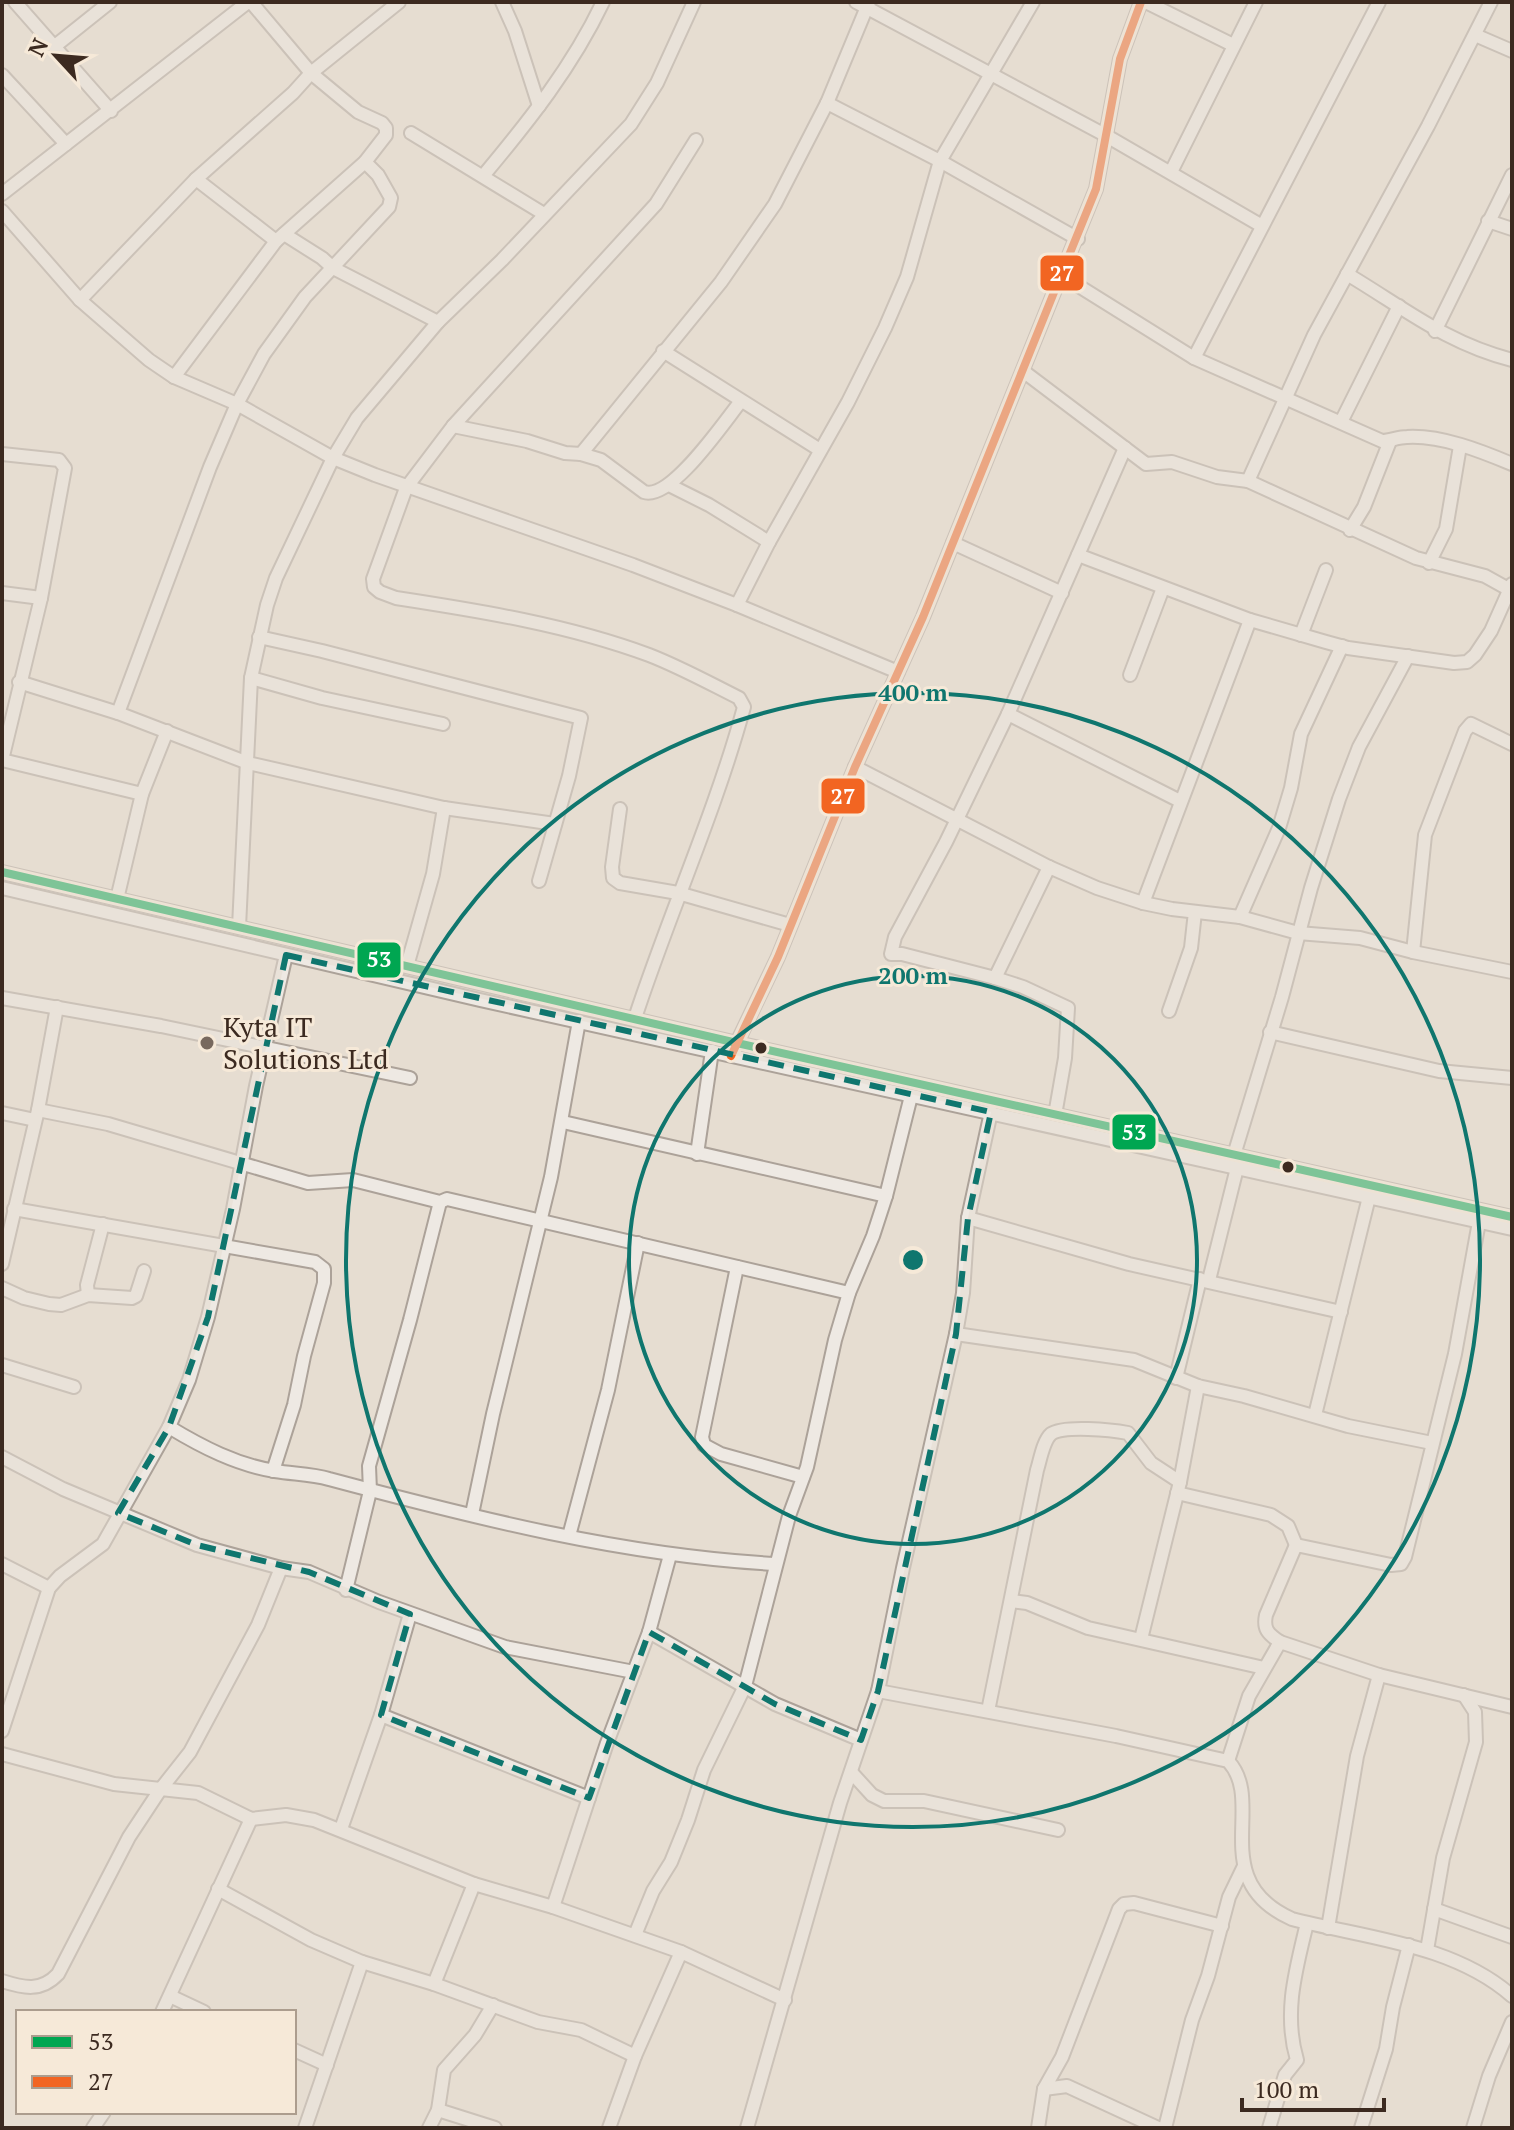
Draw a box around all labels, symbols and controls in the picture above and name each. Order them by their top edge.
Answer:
north arrow [16,16,96,96]
text: N [21,33,54,61]
line badge: 27 [1039,254,1085,292]
text: 27 [1050,258,1074,287]
text: 400 m [878,676,948,708]
line badge: 27 [820,777,866,815]
text: 27 [831,781,855,810]
line badge: 53 [356,941,402,979]
text: 53 [367,944,391,973]
text: 200 m [878,959,948,991]
place label: Kyta IT Solutions Ltd [223,1008,388,1077]
marker: Kyta IT Solutions Ltd [198,1034,216,1052]
unlabelled marker [753,1040,769,1056]
line badge: 53 [1111,1113,1157,1151]
text: 53 [1122,1117,1146,1146]
unlabelled marker [1280,1159,1296,1175]
centre of rings [899,1246,927,1274]
legend [16,2010,296,2114]
text: 53 [88,2025,114,2057]
scale bar [1242,2062,1384,2112]
text: 27 [88,2065,114,2097]
text: 100 m [1254,2073,1319,2105]

